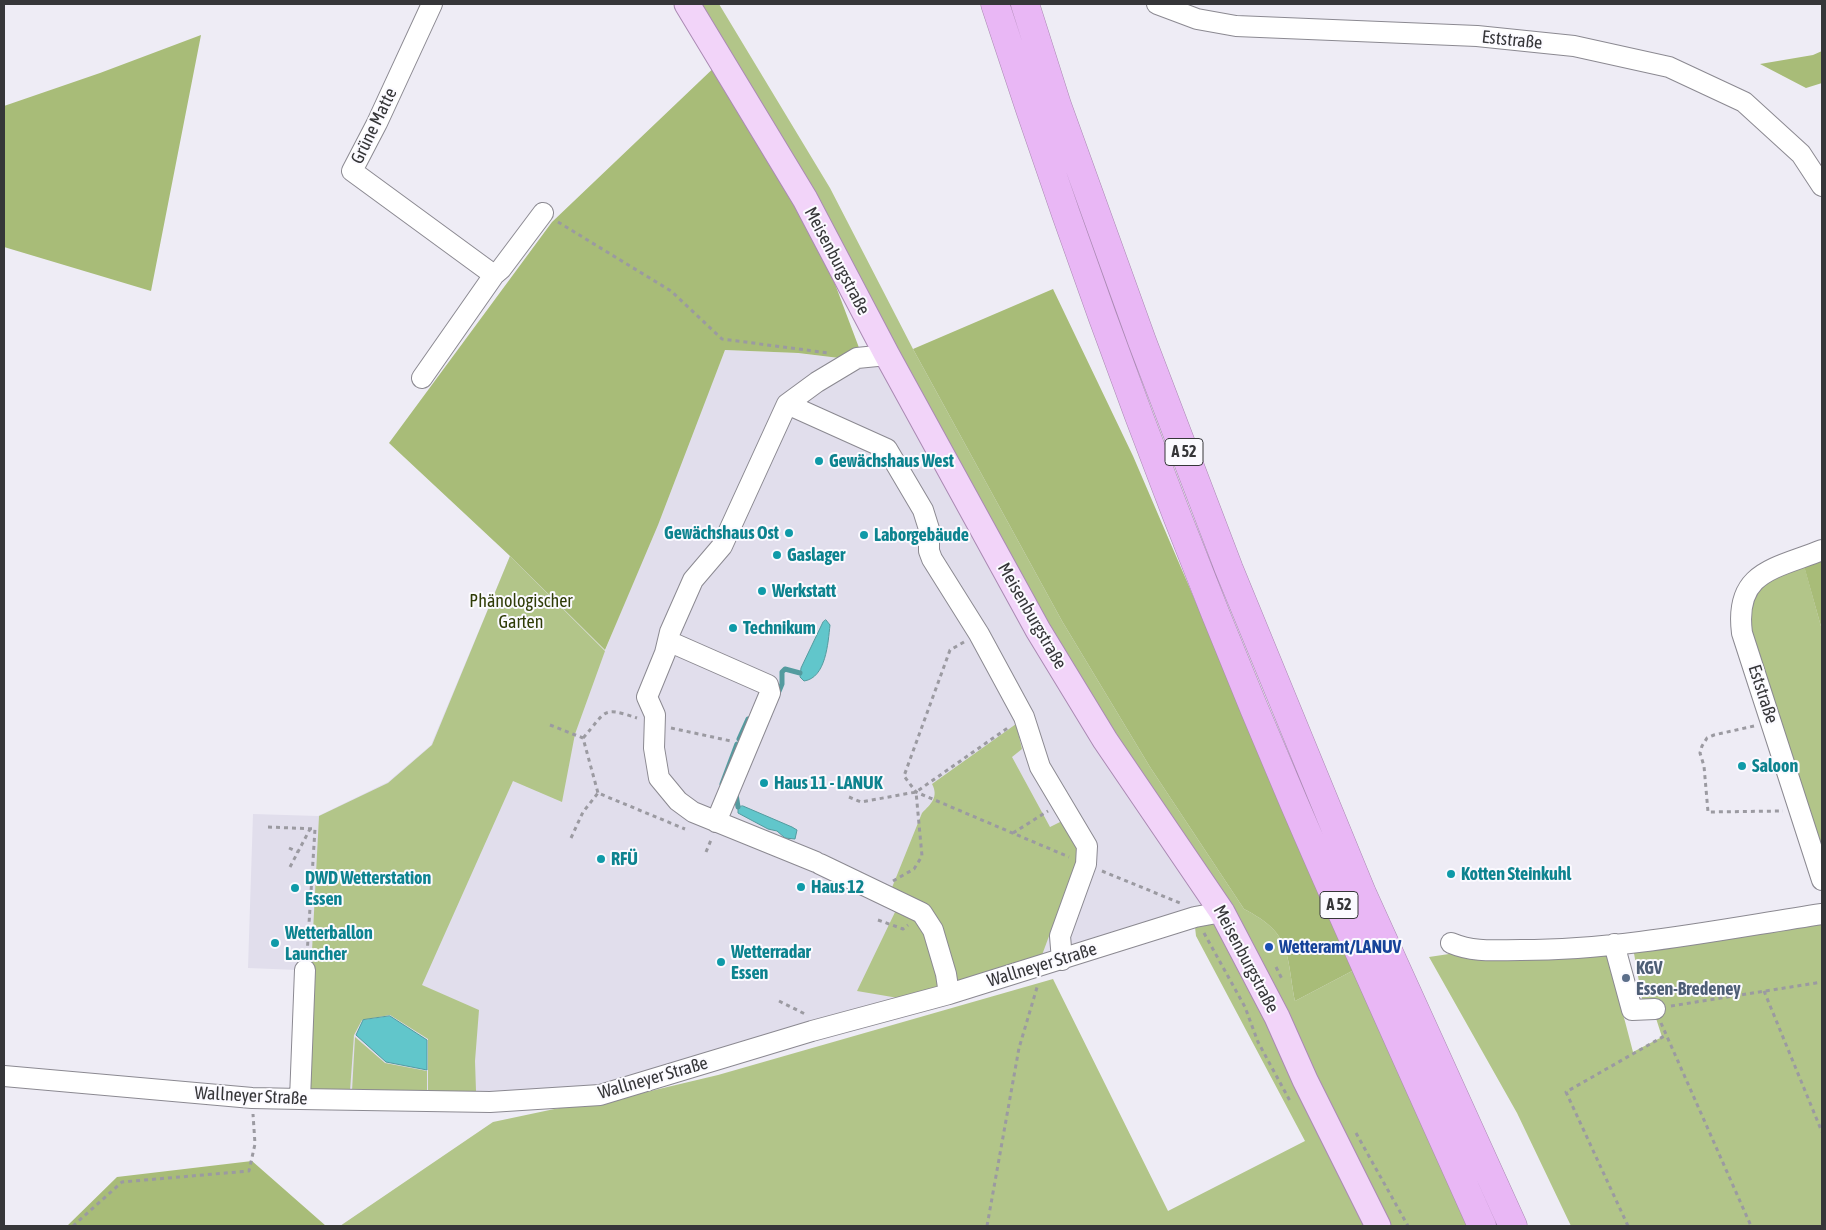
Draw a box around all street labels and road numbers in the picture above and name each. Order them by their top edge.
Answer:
street label: Eststraße [1481,26,1543,54]
street label: Grüne Matte [346,85,402,167]
street label: Meisenburgstraße [800,203,874,319]
road number: A 52 [1165,438,1203,466]
street label: Meisenburgstraße [993,559,1071,673]
street label: Eststraße [1743,662,1783,726]
road number: A 52 [1320,892,1358,918]
street label: Meisenburgstraße [1209,901,1283,1017]
street label: Wallneyer Straße [985,938,1099,992]
street label: Wallneyer Straße [596,1052,710,1104]
street label: Wallneyer Straße [194,1082,308,1110]

